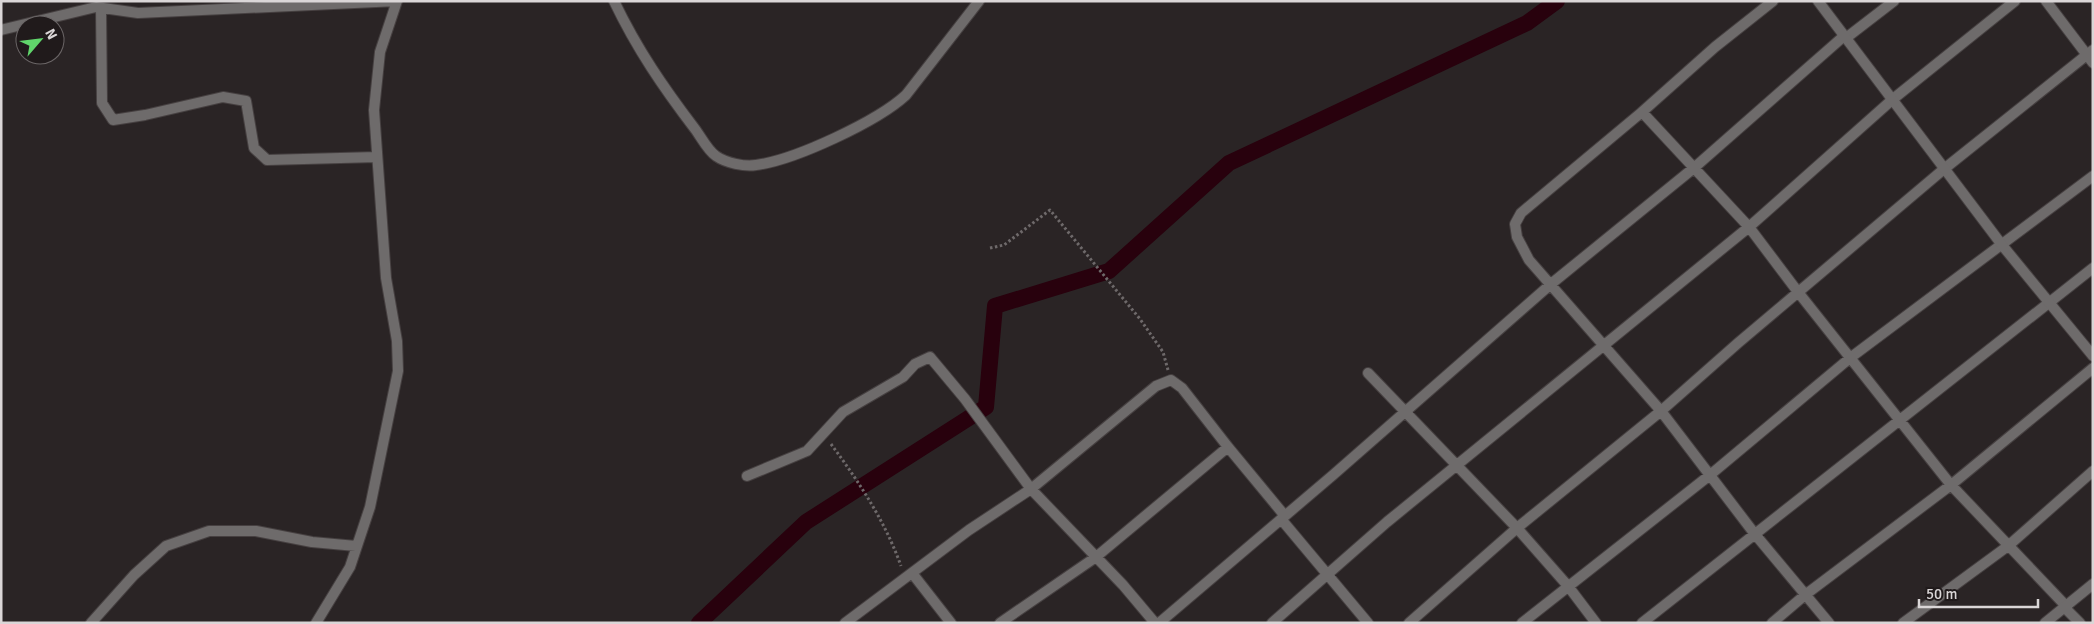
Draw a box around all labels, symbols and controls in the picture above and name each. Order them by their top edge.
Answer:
north arrow [15,15,65,65]
text: N [41,26,61,42]
scale bar [1919,576,2038,608]
text: 50 m [1926,585,1957,603]

